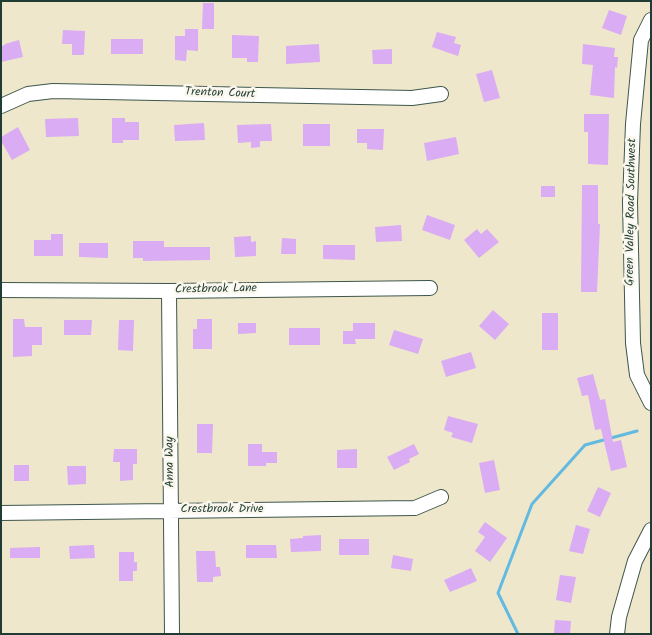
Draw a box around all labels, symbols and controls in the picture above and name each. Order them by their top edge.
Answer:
street label: Trenton Court [185,86,255,102]
street label: Green Valley Road Southwest [624,138,640,286]
street label: Crestbrook Lane [175,282,257,298]
street label: Anna Way [163,436,179,488]
street label: Crestbrook Drive [181,503,263,517]

